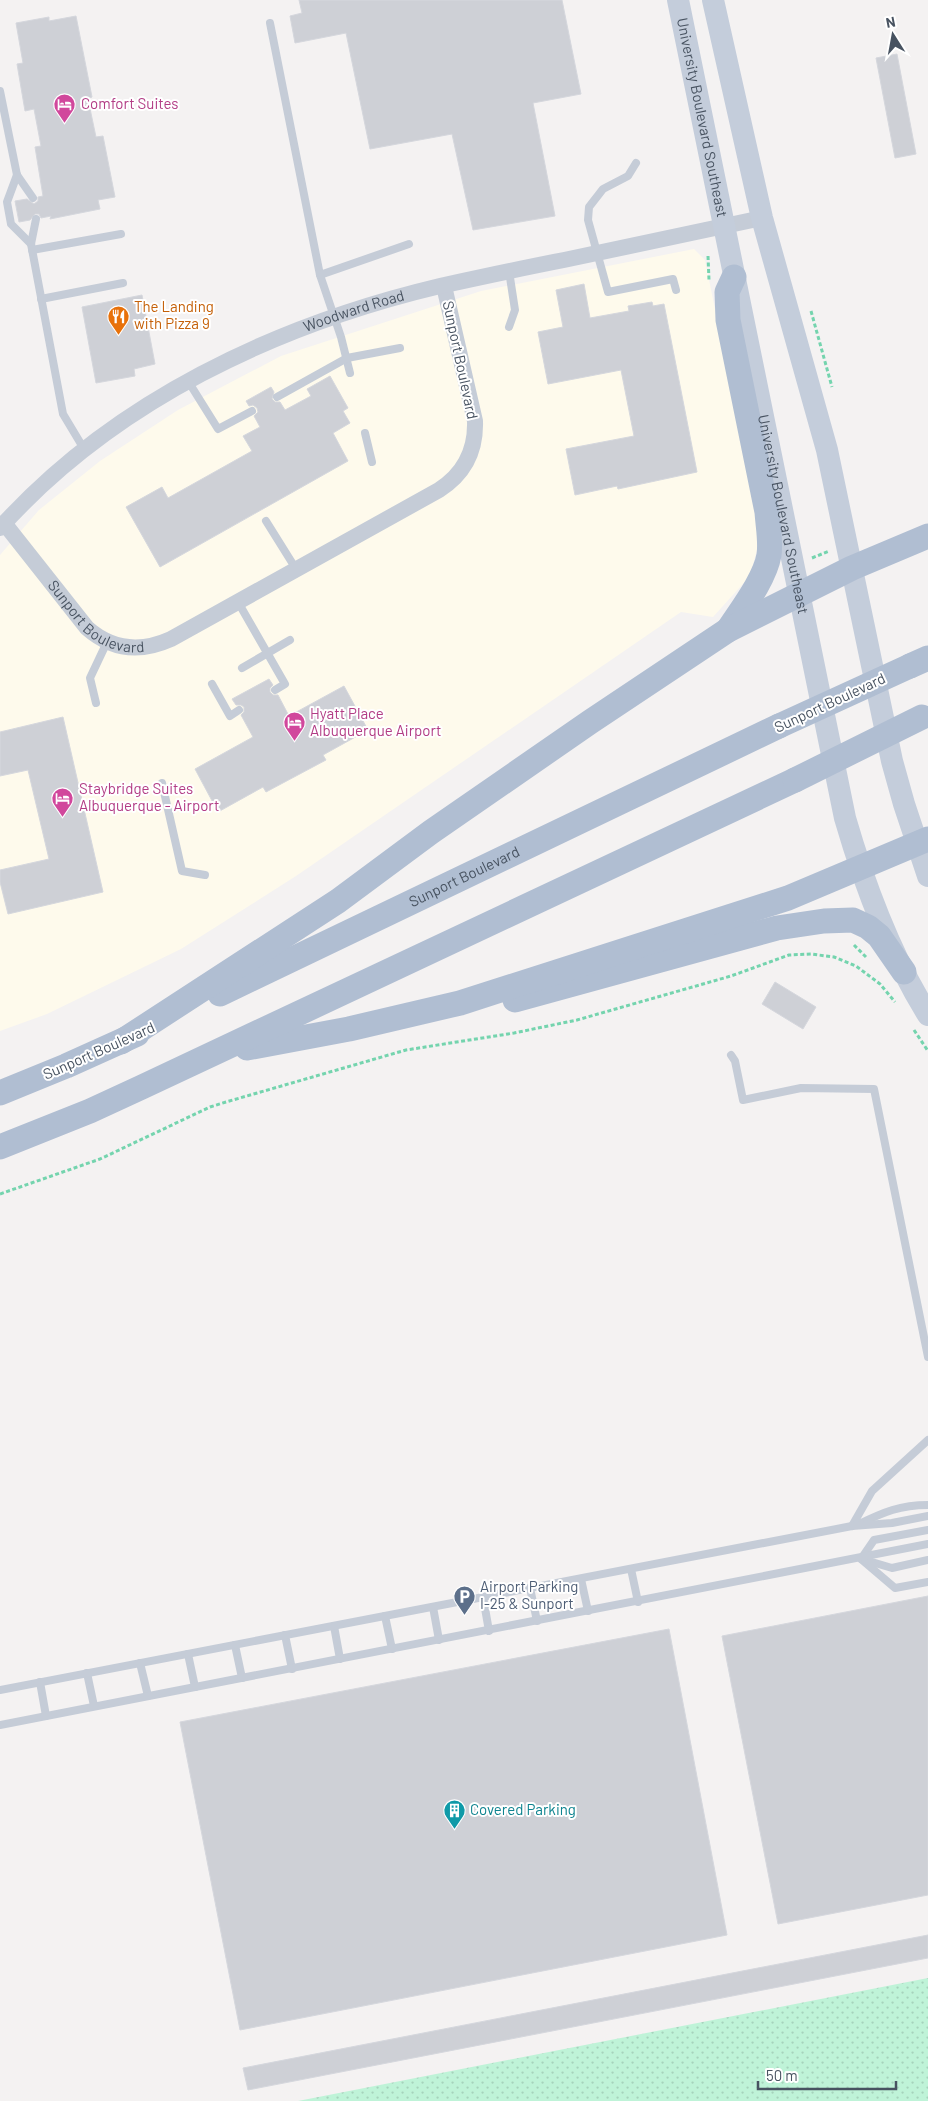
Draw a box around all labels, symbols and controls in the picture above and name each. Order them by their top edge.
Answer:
north arrow [868,10,918,60]
text: N [884,13,897,31]
street label: University Boulevard Southeast [674,16,732,219]
hotel icon: Comfort Suites [53,92,77,123]
place label: Comfort Suites [81,94,179,112]
street label: Woodward Road [300,286,406,335]
place label: The Landing with Pizza 9 [134,297,214,332]
street label: Sunport Boulevard [440,299,482,421]
restaurant icon: The Landing with Pizza 9 [106,304,130,335]
street label: University Boulevard Southeast [755,413,813,616]
street label: Sunport Boulevard [45,576,145,656]
street label: Sunport Boulevard [771,668,888,736]
place label: Hyatt Place Albuquerque Airport [310,704,442,739]
hotel icon: Hyatt Place Albuquerque Airport [282,711,306,742]
place label: Staybridge Suites Albuquerque - Airport [79,779,220,814]
hotel icon: Staybridge Suites Albuquerque - Airport [51,786,75,817]
street label: Sunport Boulevard [406,842,522,910]
street label: Sunport Boulevard [40,1017,157,1083]
place label: Airport Parking I-25 & Sunport [480,1577,578,1612]
parking icon: Airport Parking I-25 & Sunport [452,1584,476,1615]
building icon: Covered Parking [442,1798,466,1829]
place label: Covered Parking [470,1800,576,1818]
scale bar [758,2058,896,2090]
text: 50 m [766,2066,798,2084]

